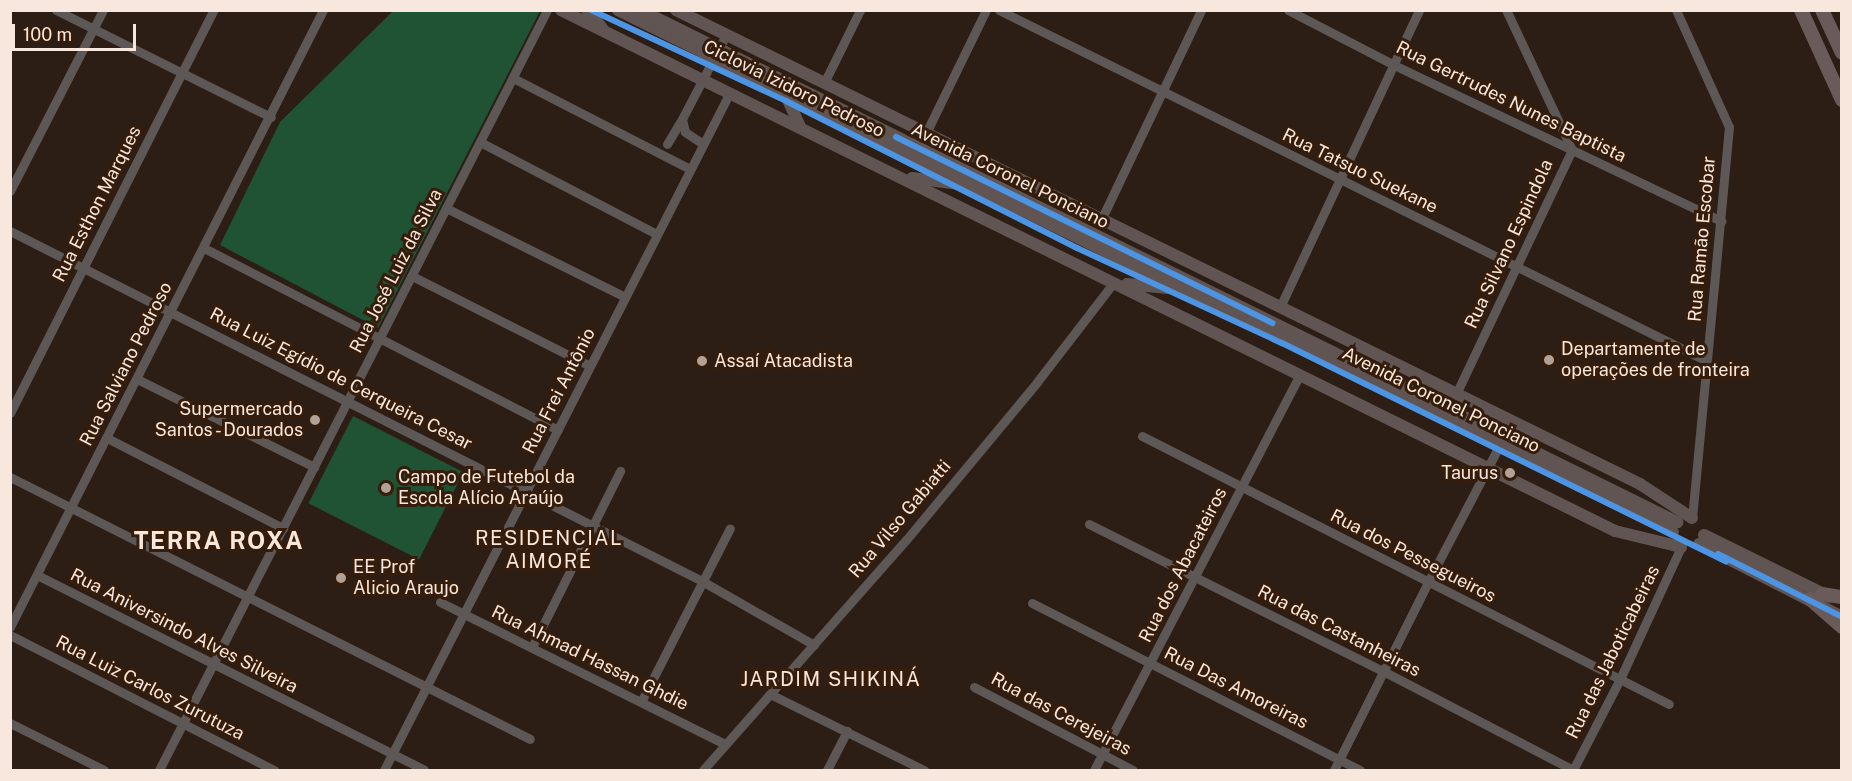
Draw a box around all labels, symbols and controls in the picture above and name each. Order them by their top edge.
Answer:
scale bar [15,12,140,50]
text: 100 m [23,24,72,45]
street label: Ciclovia Izidoro Pedroso [700,36,888,142]
street label: Rua Gertrudes Nunes Baptista [1392,37,1630,167]
street label: Avenida Coronel Ponciano [908,119,1112,233]
street label: Rua Esthon Marques [48,122,146,286]
street label: Rua Tatsuo Suekane [1279,124,1441,218]
street label: Rua Ramão Escobar [1684,155,1720,323]
street label: Rua Silvano Espindola [1460,156,1558,332]
street label: Rua José Luiz da Silva [345,185,447,357]
street label: Rua Salviano Pedroso [75,278,177,450]
street label: Rua Luiz Egídio de Cerqueira Cesar [206,303,476,455]
street label: Rua Frei Antônio [518,325,600,457]
place label: Departamente de operações de fronteira [1561,339,1750,382]
street label: Avenida Coronel Ponciano [1339,343,1543,457]
place label: Assaí Atacadista [714,350,853,372]
marker: Departamente de operações de fronteira [1542,353,1556,367]
marker: Assaí Atacadista [695,354,709,368]
place label: Supermercado Santos - Dourados [150,399,303,442]
marker: Supermercado Santos - Dourados [308,413,322,427]
street label: Rua Vilso Gabiatti [844,455,956,583]
place label: Taurus [1441,462,1498,484]
marker: Taurus [1503,466,1517,480]
place label: Campo de Futebol da Escola Alício Araújo [398,467,576,510]
marker: Campo de Futebol da Escola Alício Araújo [379,481,393,495]
street label: Rua dos Abacateiros [1134,484,1232,646]
street label: Rua dos Pessegueiros [1326,505,1500,607]
district label: RESIDENCIAL AIMORÉ [475,526,623,573]
district label: TERRA ROXA [134,527,304,555]
place label: EE Prof Alicio Araujo [353,557,459,600]
street label: Rua das Jaboticabeiras [1562,562,1664,742]
street label: Rua Aniversindo Alves Silveira [67,564,301,698]
marker: EE Prof Alicio Araujo [334,571,348,585]
street label: Rua das Castanheiras [1254,581,1424,681]
street label: Rua Ahmad Hassan Ghdie [488,601,692,715]
street label: Rua Luiz Carlos Zurutuza [52,631,248,745]
street label: Rua Das Amoreiras [1160,642,1312,734]
district label: JARDIM SHIKINÁ [741,667,921,691]
street label: Rua das Cerejeiras [987,668,1135,760]

